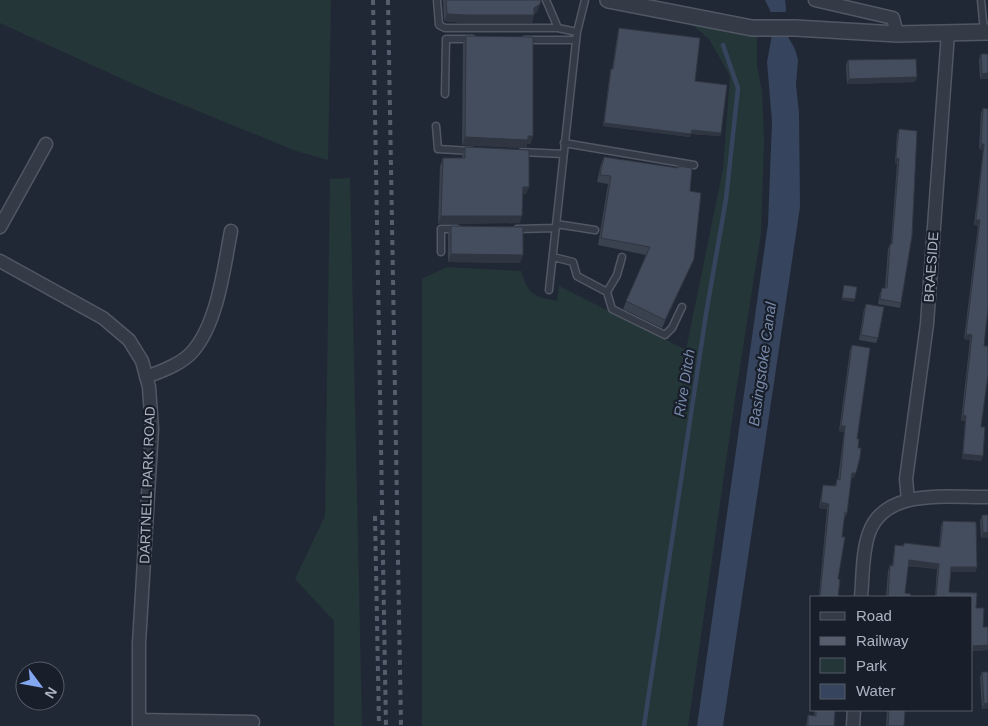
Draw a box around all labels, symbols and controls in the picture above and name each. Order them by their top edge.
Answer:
street label: BRAESIDE [921,231,941,303]
water label: Basingstoke Canal [745,300,779,427]
water label: Rive Ditch [670,348,698,418]
street label: DARTNELL PARK ROAD [136,406,158,564]
legend [810,596,973,711]
text: Road [856,607,892,624]
text: Railway [856,632,909,649]
text: Park [856,657,887,674]
north arrow [15,661,65,711]
text: Water [856,682,895,699]
text: N [42,684,60,701]

